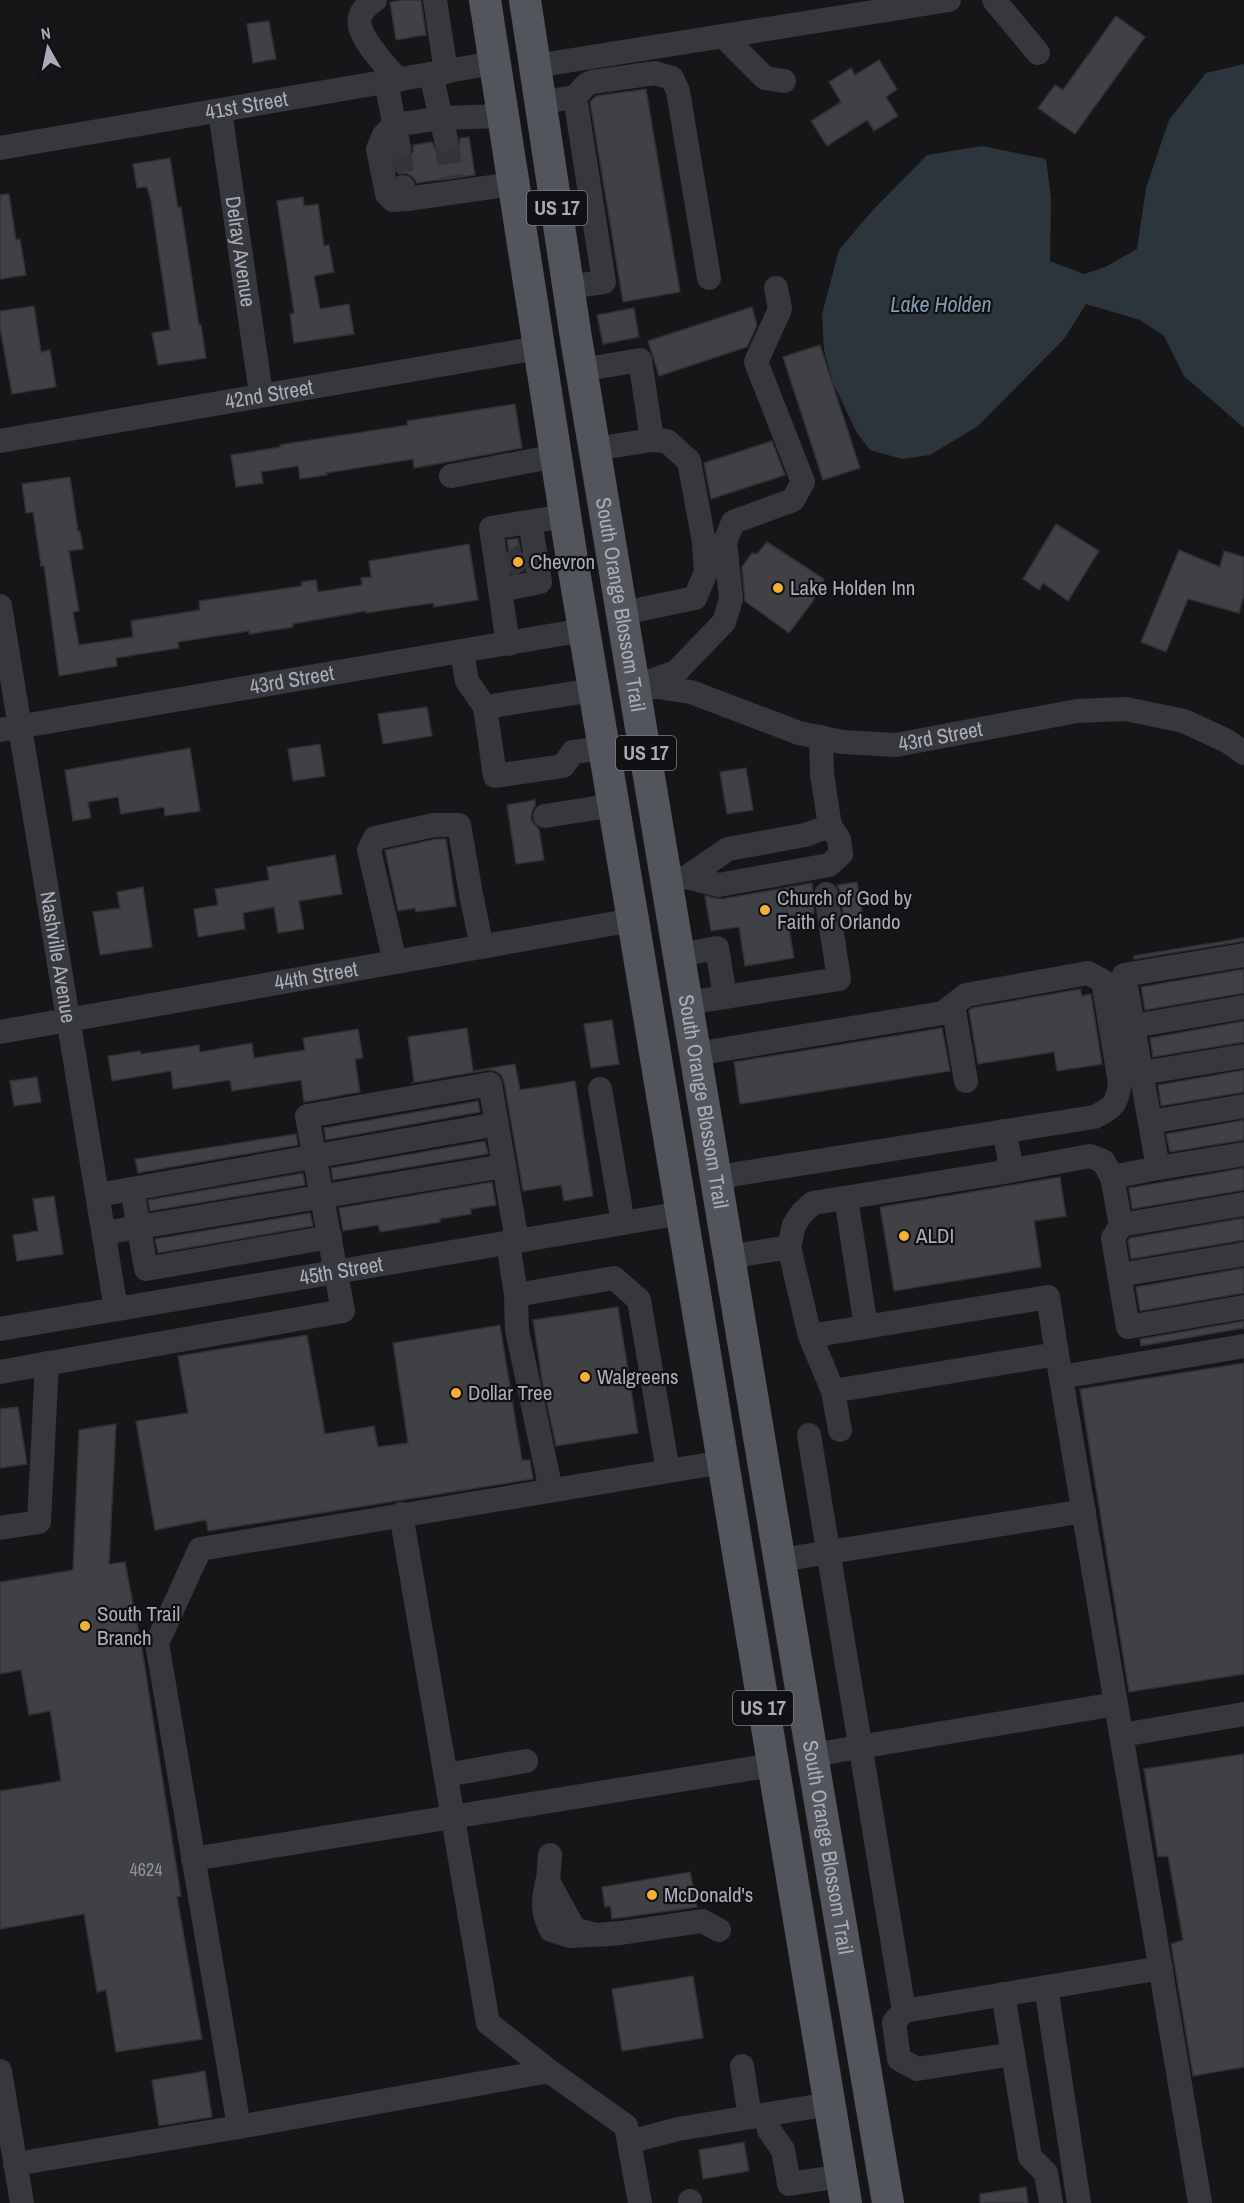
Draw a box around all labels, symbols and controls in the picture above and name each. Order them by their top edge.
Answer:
north arrow [18,18,78,78]
text: N [39,22,52,45]
street label: 41st Street [203,84,290,126]
road number: US 17 [527,191,587,225]
street label: Delray Avenue [218,194,263,309]
water label: Lake Holden [890,289,992,319]
street label: 42nd Street [223,372,315,416]
street label: South Orange Blossom Trail [589,495,653,714]
place label: Chevron [530,547,595,576]
marker: Chevron [511,555,525,569]
place label: Lake Holden Inn [790,573,915,602]
marker: Lake Holden Inn [771,581,785,595]
street label: 43rd Street [247,658,336,701]
street label: 43rd Street [896,714,985,758]
road number: US 17 [616,736,676,770]
place label: Church of God by Faith of Orlando [777,883,912,936]
street label: Nashville Avenue [33,889,84,1025]
marker: Church of God by Faith of Orlando [758,903,772,917]
street label: 44th Street [272,954,360,997]
street label: South Orange Blossom Trail [672,992,736,1211]
place label: ALDI [915,1221,954,1250]
marker: ALDI [897,1229,911,1243]
street label: 45th Street [297,1249,385,1292]
place label: Walgreens [597,1362,679,1391]
marker: Walgreens [578,1370,592,1384]
place label: Dollar Tree [468,1378,552,1407]
marker: Dollar Tree [449,1386,463,1400]
place label: South Trail Branch [97,1599,180,1652]
marker: South Trail Branch [78,1619,92,1633]
road number: US 17 [733,1691,793,1725]
street label: South Orange Blossom Trail [796,1738,861,1956]
house number: 4624 [130,1857,162,1882]
place label: McDonald's [664,1880,753,1909]
marker: McDonald's [645,1888,659,1902]

